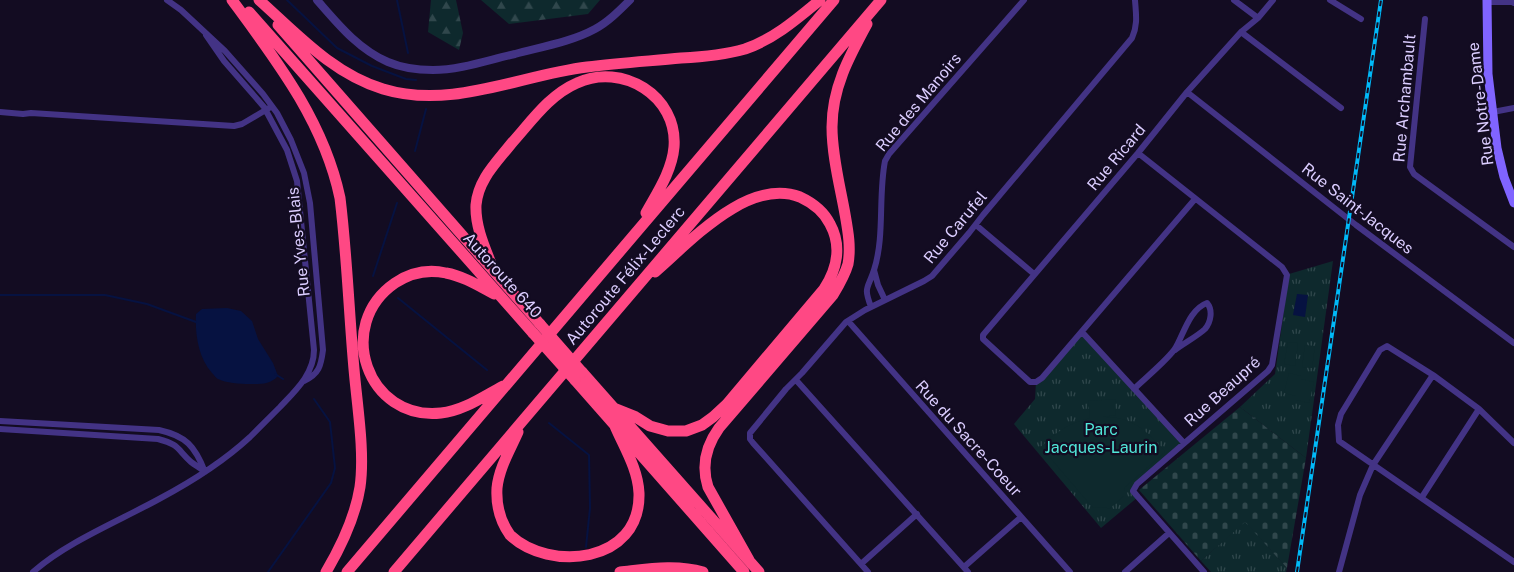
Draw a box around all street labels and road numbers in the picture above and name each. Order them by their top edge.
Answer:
street label: Rue Archambault [1389,33,1420,163]
street label: Rue Notre-Dame [1464,41,1497,167]
street label: Rue des Manoirs [872,49,965,155]
street label: Rue Ricard [1083,120,1150,194]
street label: Rue Saint-Jacques [1298,159,1417,258]
street label: Rue Yves-Blais [283,186,314,298]
street label: Rue Carufel [920,187,991,267]
street label: Autoroute Félix-Leclerc [562,202,689,349]
street label: Autoroute 640 [459,229,546,322]
street label: Rue Beaupré [1180,352,1264,430]
street label: Rue du Sacre-Coeur [912,376,1026,500]

